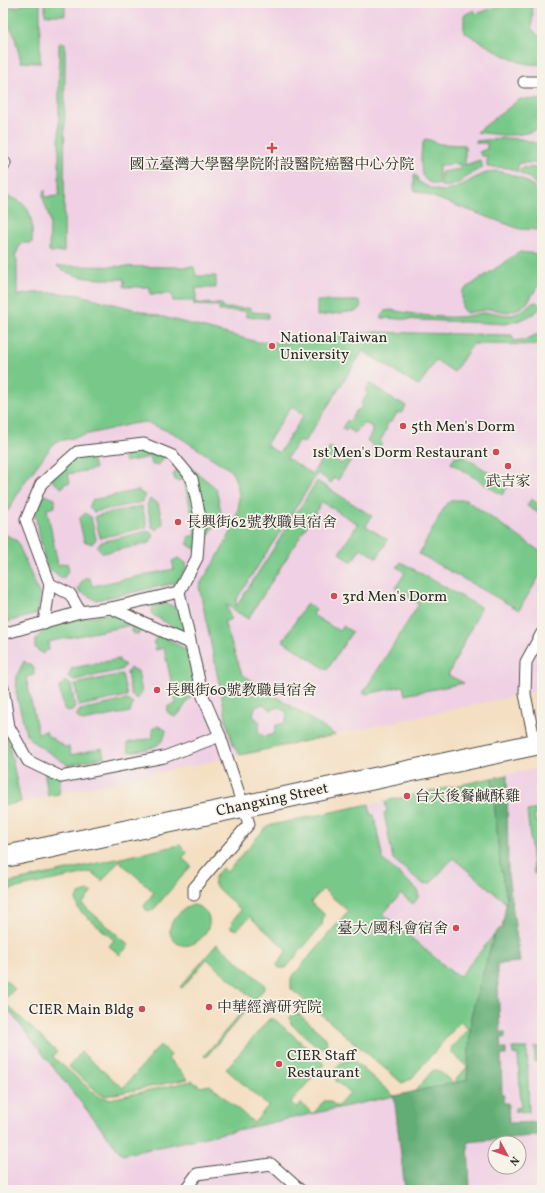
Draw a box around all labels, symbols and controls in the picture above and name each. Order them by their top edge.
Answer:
marker: 國立臺灣大學醫學院附設醫院癌醫中心分院 [266,142,278,154]
place label: 國立臺灣大學醫學院附設醫院癌醫中心分院 [129,155,415,176]
place label: National Taiwan University [280,328,388,366]
marker: National Taiwan University [267,341,277,351]
place label: 5th Men's Dorm [411,417,515,438]
marker: 5th Men's Dorm [398,421,408,431]
place label: 1st Men's Dorm Restaurant [312,443,488,464]
marker: 1st Men's Dorm Restaurant [491,447,501,457]
marker: 武吉家 [503,461,513,471]
place label: 武吉家 [485,472,531,493]
place label: 長興街62號教職員宿舍 [186,513,337,534]
marker: 長興街62號教職員宿舍 [173,517,183,527]
place label: 3rd Men's Dorm [342,587,447,608]
marker: 3rd Men's Dorm [329,591,339,601]
place label: 長興街60號教職員宿舍 [165,681,317,702]
marker: 長興街60號教職員宿舍 [152,685,162,695]
street label: Changxing Street [214,778,330,823]
place label: 台大後餐鹹酥雞 [415,787,520,808]
marker: 台大後餐鹹酥雞 [402,791,412,801]
place label: 臺大/國科會宿舍 [338,919,448,940]
marker: 臺大/國科會宿舍 [451,923,461,933]
place label: 中華經濟研究院 [217,998,322,1019]
place label: CIER Main Bldg [29,1000,134,1021]
marker: 中華經濟研究院 [204,1002,214,1012]
marker: CIER Main Bldg [137,1004,147,1014]
place label: CIER Staff Restaurant [287,1046,360,1084]
marker: CIER Staff Restaurant [274,1059,284,1069]
north arrow [487,1135,527,1175]
text: N [505,1153,522,1168]

